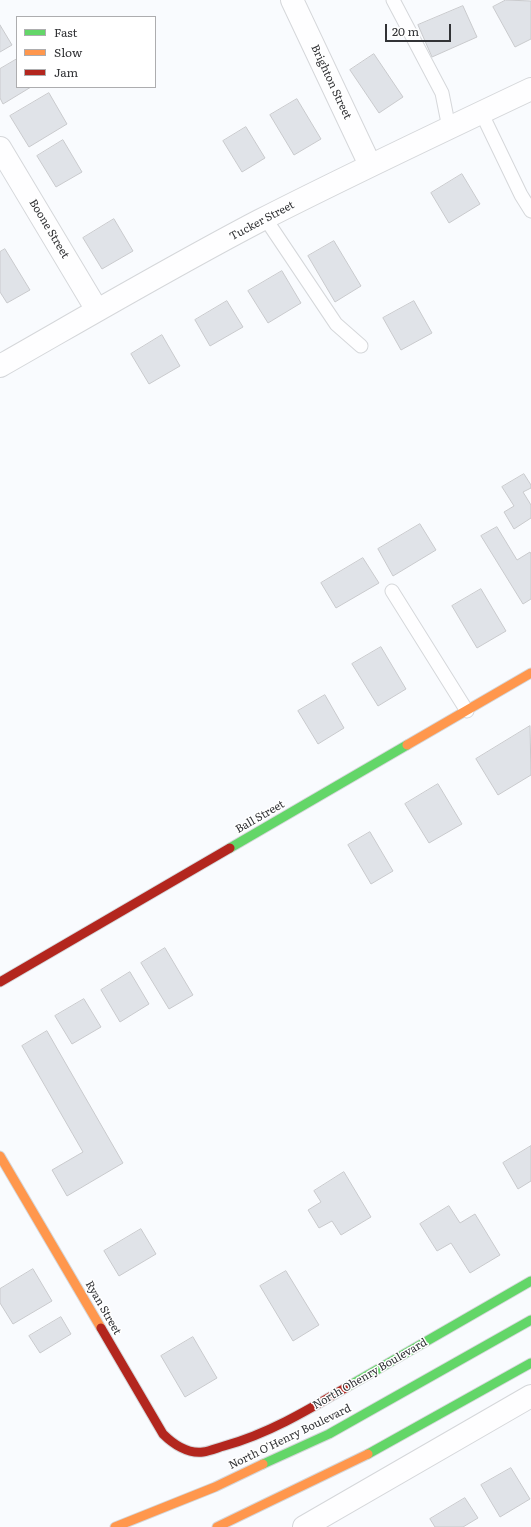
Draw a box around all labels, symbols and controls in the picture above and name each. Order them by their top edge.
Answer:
legend [16,16,156,88]
scale bar [387,16,453,42]
text: 20 m [392,22,419,40]
text: Fast [54,23,77,41]
text: Slow [54,43,82,61]
street label: Brighton Street [308,43,354,121]
text: Jam [54,63,78,81]
street label: Boone Street [26,197,72,261]
street label: Tucker Street [227,198,297,244]
street label: Ball Street [233,798,287,836]
street label: Ryan Street [82,1279,124,1337]
street label: North Ohenry Boulevard [310,1336,430,1412]
street label: North O'Henry Boulevard [227,1402,353,1472]

